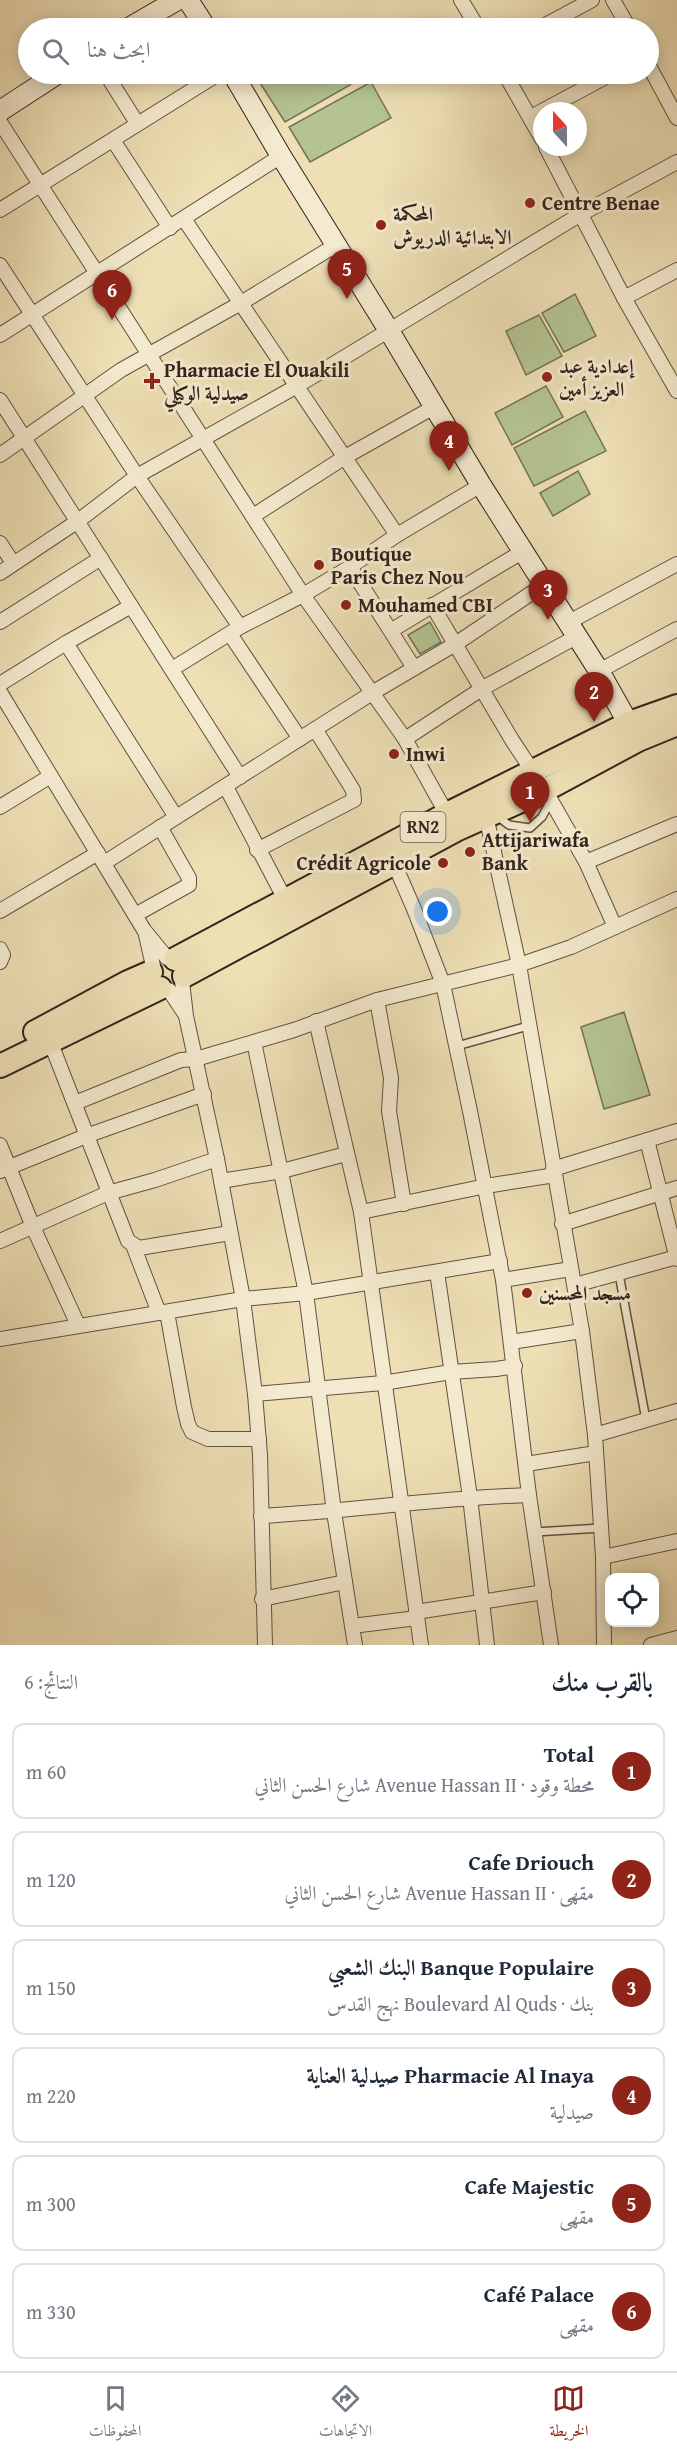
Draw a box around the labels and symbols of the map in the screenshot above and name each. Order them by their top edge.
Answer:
north arrow [533,102,587,156]
place label: Centre Benae [542,188,660,217]
marker: Centre Benae [523,196,537,210]
place label: المحكمة الابتدائية الدريوش [393,199,512,251]
marker: المحكمة الابتدائية الدريوش [374,218,388,232]
pin: 5 [328,250,366,299]
pin: 6 [92,270,132,320]
place label: إعدادية عبد العزيز أمين [559,351,635,403]
place label: Pharmacie El Ouakili صيدلية الوكيلي [163,355,350,413]
marker: إعدادية عبد العزيز أمين [540,370,554,384]
marker: Pharmacie El Ouakili صيدلية الوكيلي [145,374,159,388]
pin: 4 [430,422,468,471]
place label: Boutique Paris Chez Nou [331,539,464,591]
marker: Boutique Paris Chez Nou [312,558,326,572]
pin: 3 [528,570,568,620]
place label: Mouhamed CBI [358,590,493,619]
marker: Mouhamed CBI [339,598,353,612]
pin: 2 [574,672,614,722]
place label: Inwi [406,739,445,768]
marker: Inwi [387,747,401,761]
pin: 1 [510,772,550,822]
road number: RN2 [400,812,446,842]
place label: Attijariwafa Bank [482,825,590,877]
marker: Attijariwafa Bank [463,845,477,859]
place label: Crédit Agricole [296,848,431,877]
marker: Crédit Agricole [436,856,450,870]
your location [423,897,452,926]
place label: مسجد المحسنين [539,1278,631,1307]
marker: مسجد المحسنين [520,1286,534,1300]

